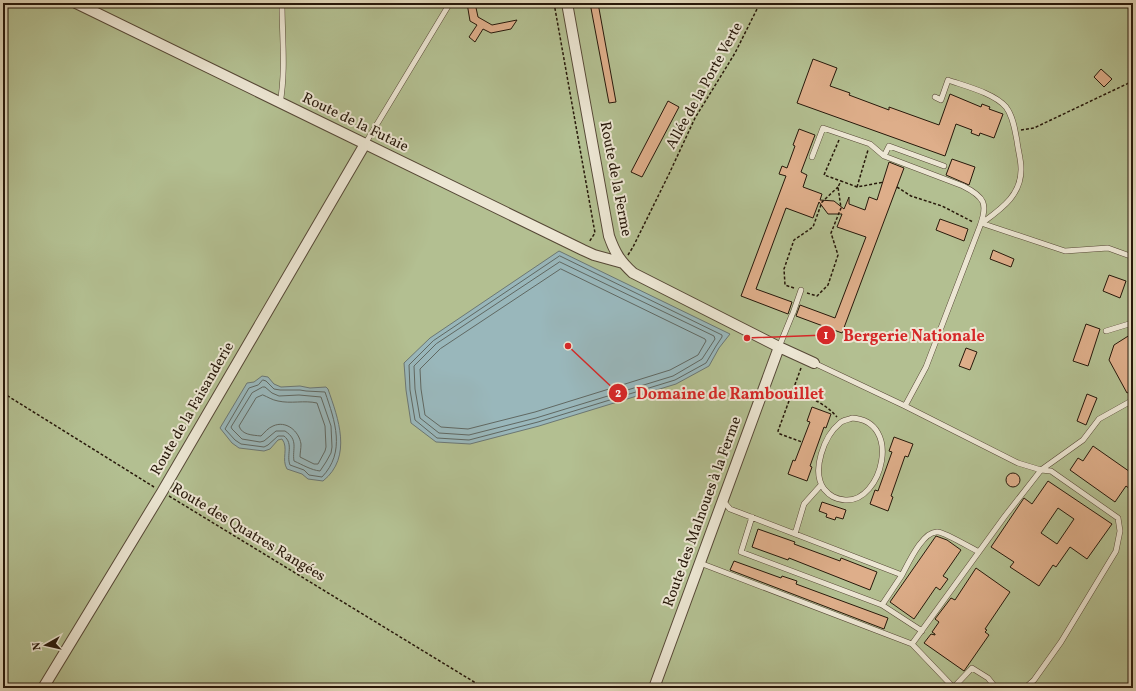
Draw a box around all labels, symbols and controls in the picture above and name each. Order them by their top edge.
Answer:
street label: Allée de la Porte Verte [661,19,749,153]
street label: Route de la Futaie [298,88,412,158]
street label: Route de la Ferme [594,120,636,238]
callout: Bergerie Nationale [816,321,993,349]
text: Bergerie Nationale [843,326,985,348]
text: 1 [824,328,829,344]
street label: Route de la Faisanderie [146,338,240,480]
callout: Domaine de Rambouillet [608,379,832,407]
text: Domaine de Rambouillet [636,384,824,406]
text: 2 [615,386,621,402]
street label: Route des Malnoues à la Ferme [659,414,747,610]
street label: Route des Quatres Rangées [167,479,329,587]
north arrow [26,625,66,665]
text: N [30,641,46,651]

